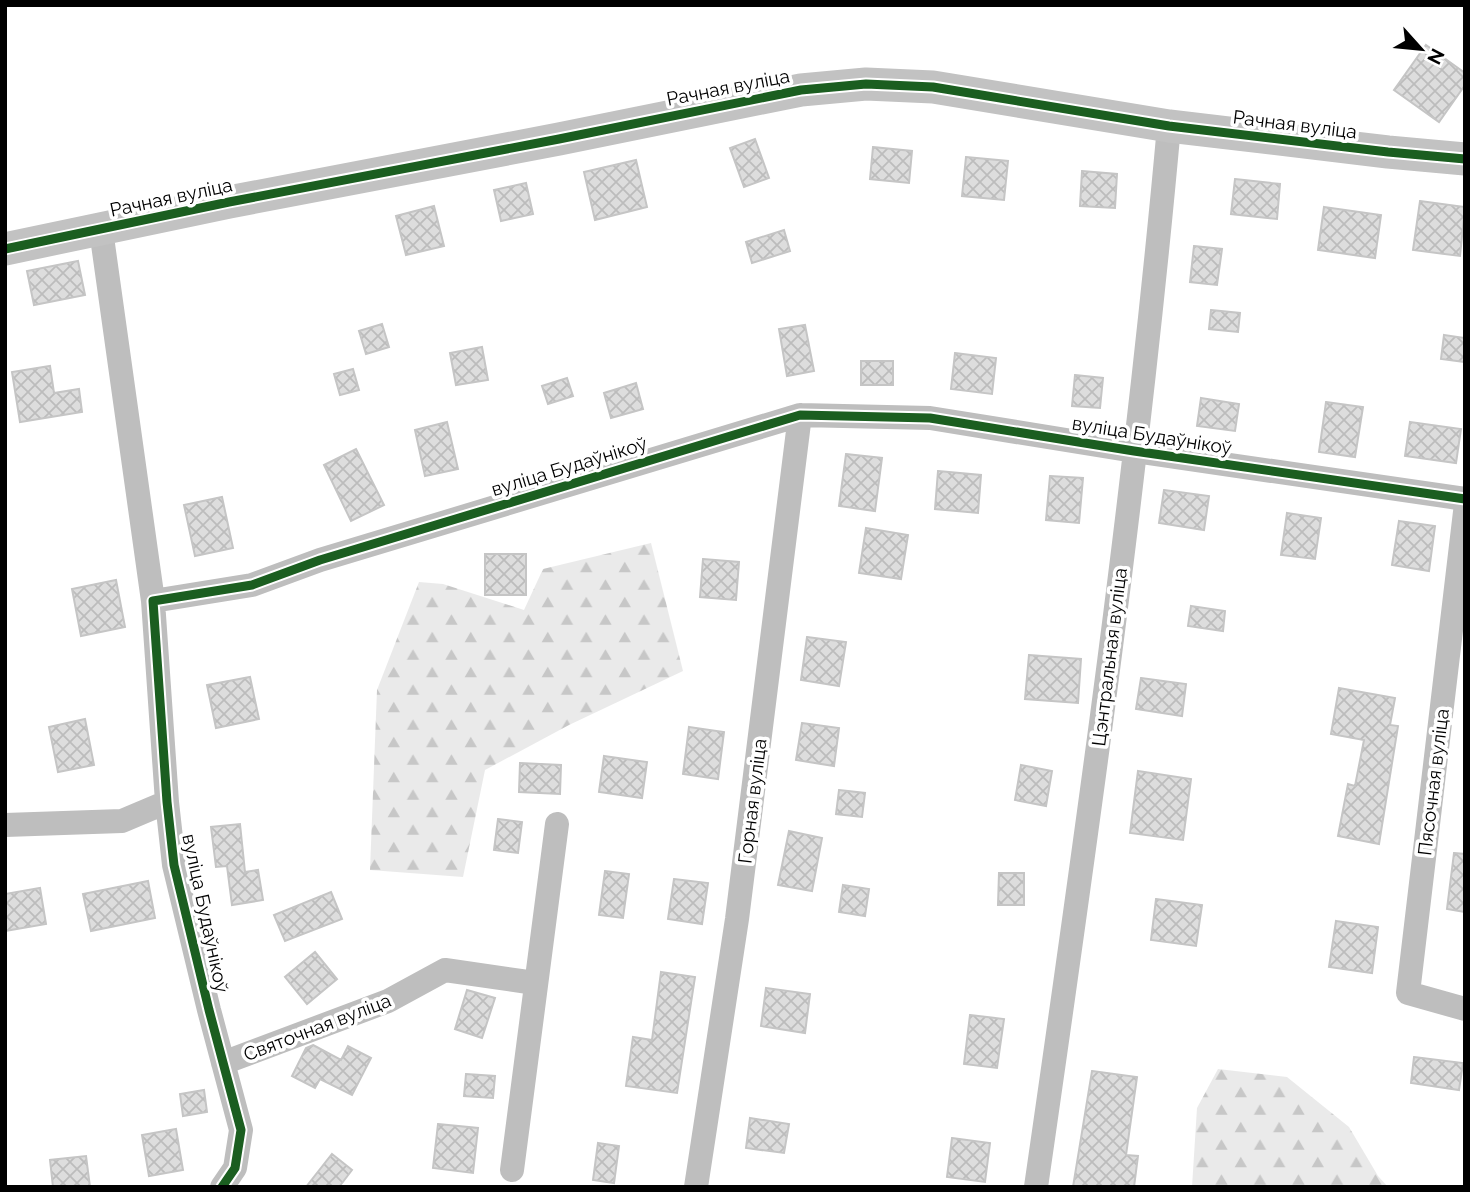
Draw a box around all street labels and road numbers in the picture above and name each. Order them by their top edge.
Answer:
street label: Рачная вуліца [665,64,791,110]
street label: Рачная вуліца [1232,105,1358,143]
street label: Рачная вуліца [108,173,234,221]
street label: вуліца Будаўнікоў [1071,412,1233,458]
street label: вуліца Будаўнікоў [489,432,649,500]
street label: Цэнтральная вуліца [1087,566,1131,748]
street label: Пясочная вуліца [1413,707,1453,857]
street label: Горная вуліца [733,737,771,865]
street label: вуліца Будаўнікоў [178,832,234,994]
street label: Святочная вуліца [240,989,394,1065]

